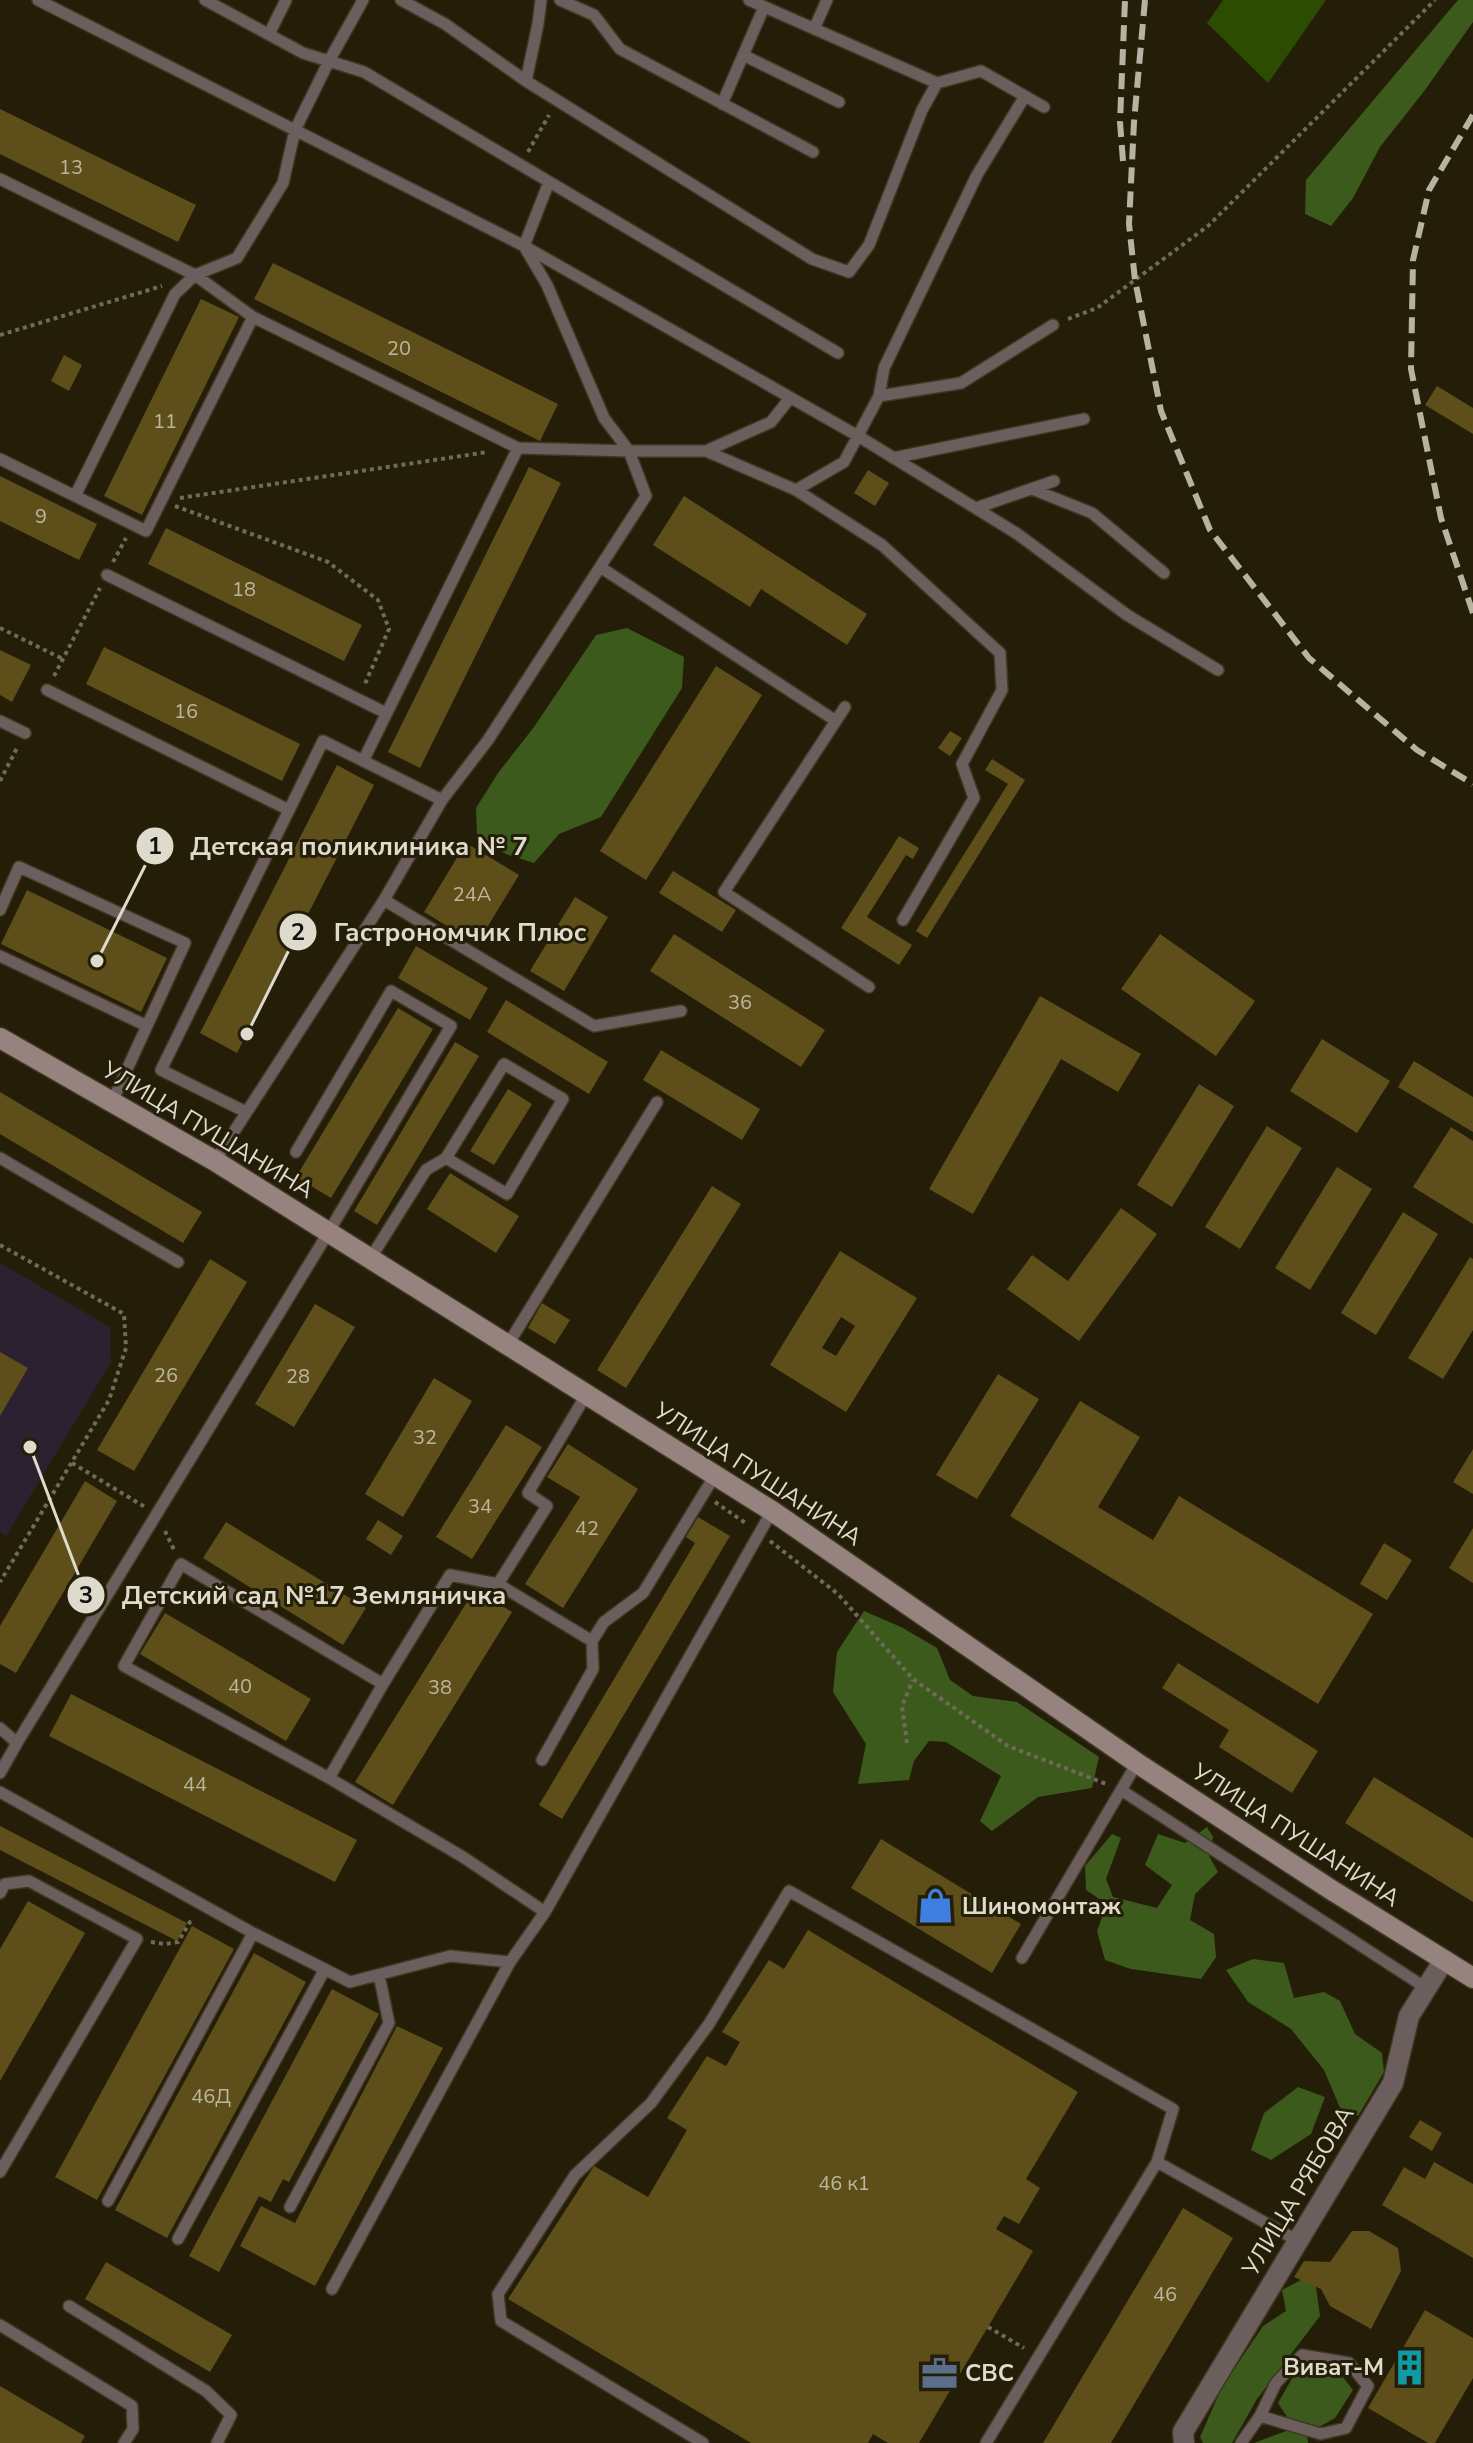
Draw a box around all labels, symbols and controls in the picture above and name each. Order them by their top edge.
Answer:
house number: 13 [59,154,83,181]
house number: 20 [387,335,411,362]
house number: 11 [153,408,177,435]
house number: 9 [35,503,47,530]
house number: 18 [232,576,256,603]
house number: 16 [174,698,198,725]
callout: Детская поликлиника № 7 [135,821,544,871]
text: Детская поликлиника № 7 [190,829,528,864]
text: 1 [148,830,162,862]
house number: 24А [453,881,492,908]
callout: Гастрономчик Плюс [278,907,603,957]
text: Гастрономчик Плюс [334,915,587,950]
text: 2 [291,916,305,948]
house number: 36 [728,989,752,1016]
street label: УЛИЦА ПУШАНИНА [95,1054,320,1206]
house number: 26 [154,1362,178,1389]
house number: 28 [286,1363,310,1390]
street label: УЛИЦА ПУШАНИНА [647,1394,869,1554]
house number: 32 [413,1424,437,1451]
house number: 34 [468,1493,492,1520]
house number: 42 [575,1515,599,1542]
callout: Детский сад №17 Земляничка [66,1570,523,1620]
text: Детский сад №17 Земляничка [122,1578,506,1613]
text: 3 [79,1579,93,1611]
house number: 40 [228,1673,252,1700]
house number: 38 [428,1674,452,1701]
street label: УЛИЦА ПУШАНИНА [1185,1755,1407,1915]
house number: 44 [183,1771,207,1798]
shop icon: Шиномонтаж [917,1887,955,1925]
place label: Шиномонтаж [962,1890,1121,1922]
house number: 46Д [191,2083,231,2110]
street label: УЛИЦА РЯБОВА [1234,2100,1362,2283]
house number: 46 к1 [818,2170,870,2197]
house number: 46 [1153,2281,1177,2308]
building icon: Виват-М [1391,2348,1429,2386]
place label: Виват-М [1283,2351,1384,2383]
office icon: СВС [920,2354,958,2392]
place label: СВС [965,2357,1014,2389]

